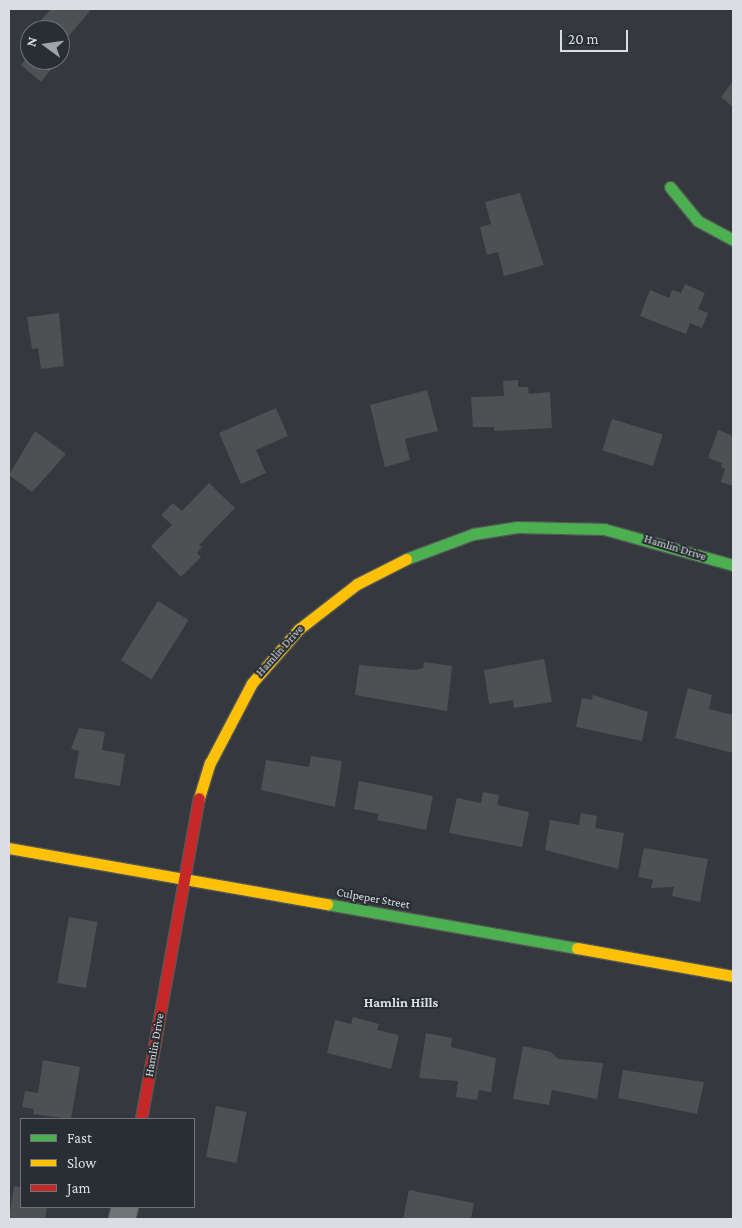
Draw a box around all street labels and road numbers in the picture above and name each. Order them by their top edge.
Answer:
street label: Hamlin Drive [642,532,708,564]
street label: Hamlin Drive [253,622,307,680]
street label: Culpeper Street [335,885,411,913]
street label: Hamlin Drive [142,1012,168,1078]

